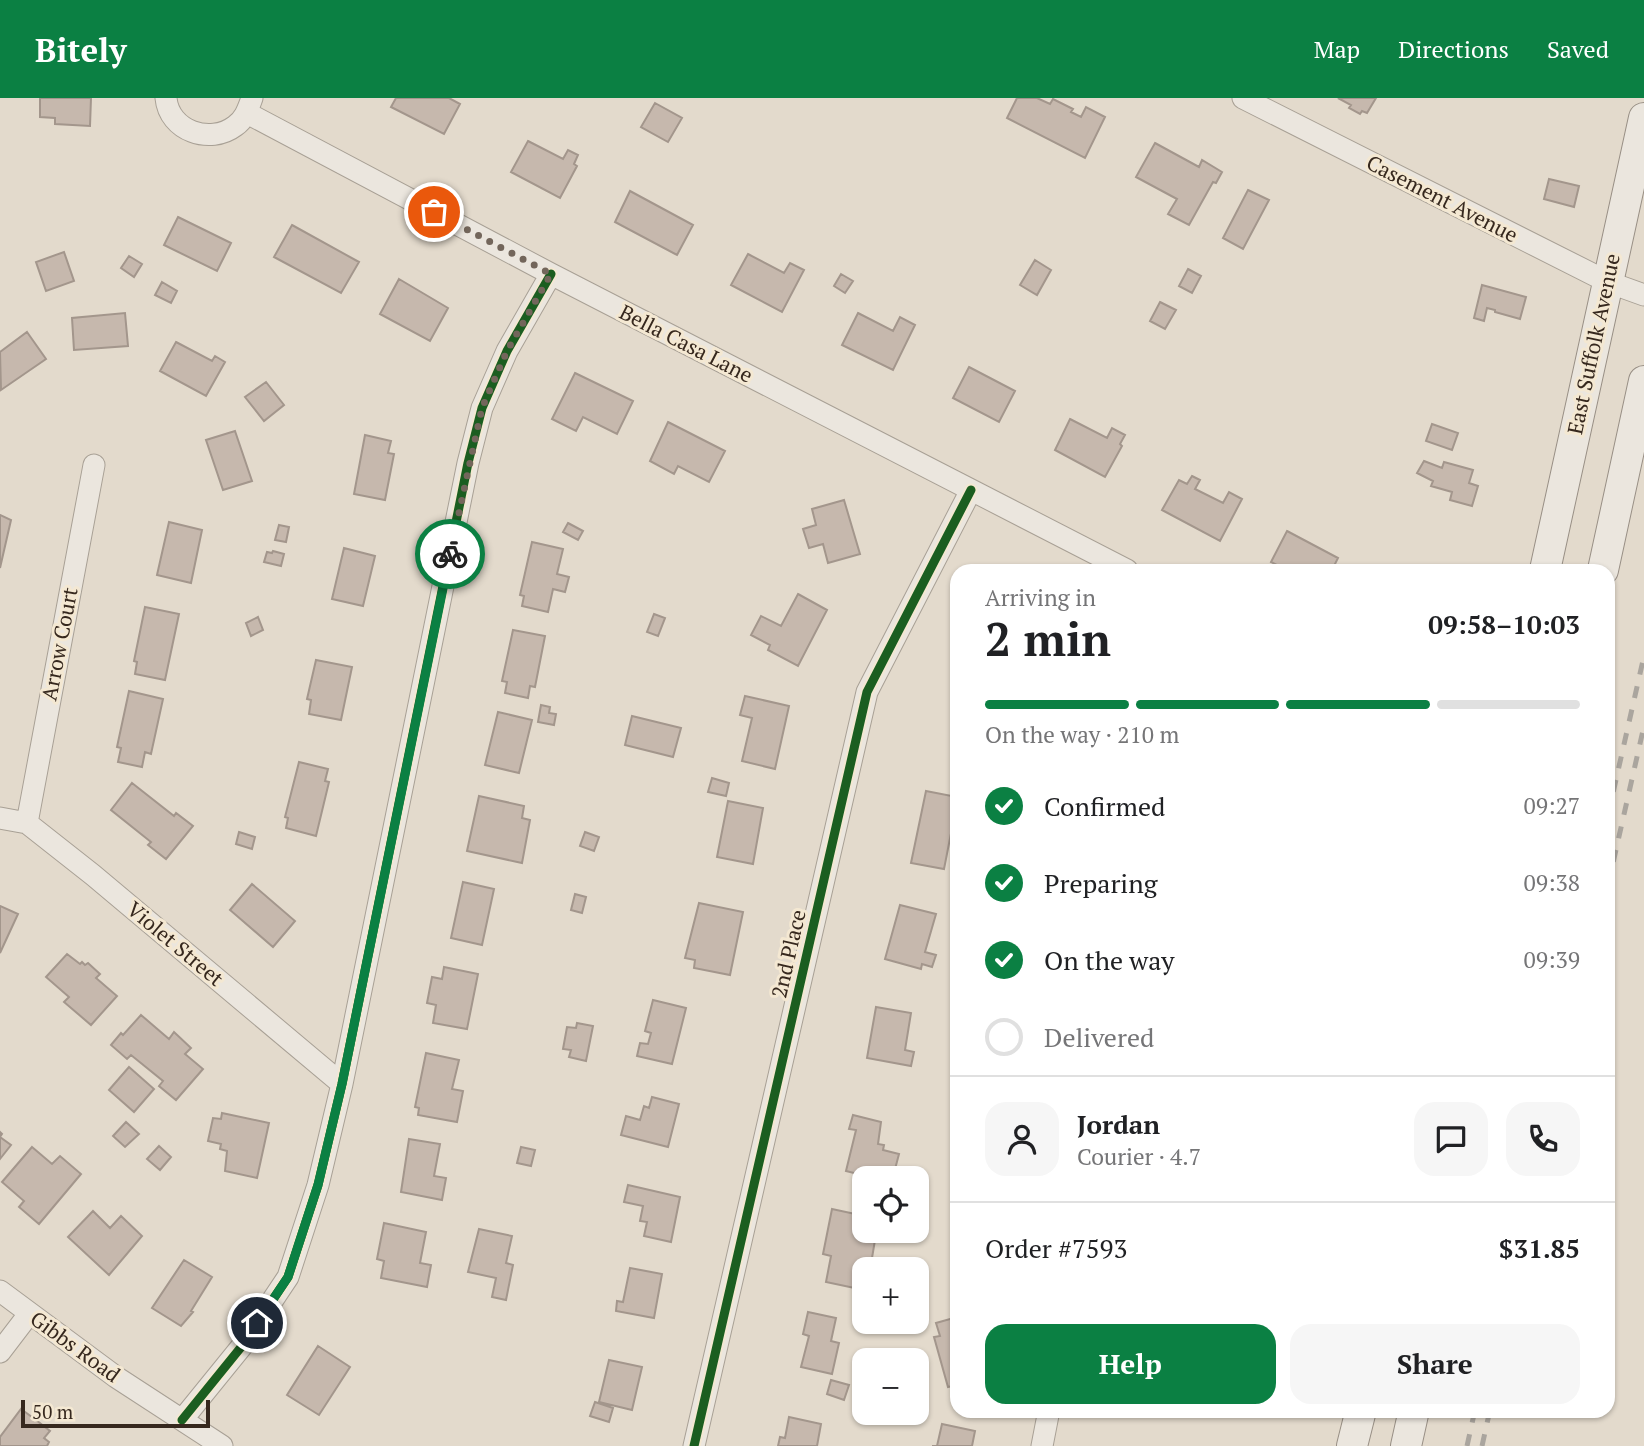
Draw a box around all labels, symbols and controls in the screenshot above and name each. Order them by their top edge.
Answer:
text: Bitely [35,28,127,71]
text: Map [1314,33,1360,65]
text: Directions [1398,33,1509,65]
text: Saved [1547,33,1609,65]
street label: Casement Avenue [1362,148,1523,248]
pin [404,182,464,242]
icon: bag [415,193,453,231]
street label: East Suffolk Avenue [1560,251,1626,437]
street label: Bella Casa Lane [615,298,758,389]
courier [415,519,485,589]
icon: bike [431,535,469,573]
text: Arriving in [985,582,1096,613]
street label: Arrow Court [34,585,84,703]
text: 09:58–10:03 [1428,607,1580,641]
text: 2 min [985,608,1111,669]
text: On the way · 210 m [985,719,1179,750]
icon: check [985,787,1023,825]
text: Confirmed [1044,789,1165,823]
text: 09:27 [1523,790,1580,821]
icon: check [985,864,1023,902]
text: Preparing [1044,866,1157,900]
text: 09:38 [1523,867,1580,898]
street label: Violet Street [121,895,230,992]
street label: 2nd Place [764,907,812,1001]
icon: check [985,941,1023,979]
text: On the way [1044,943,1175,977]
text: 09:39 [1523,944,1580,975]
text: Delivered [1044,1020,1154,1054]
button: person [985,1102,1059,1176]
button: chat [1414,1102,1488,1176]
button: phone [1506,1102,1580,1176]
text: Jordan [1077,1107,1160,1141]
text: Courier · 4.7 [1077,1141,1201,1172]
map controls [852,1166,929,1425]
button: locate [852,1166,929,1243]
text: Order #7593 [985,1231,1127,1265]
text: $31.85 [1499,1231,1580,1265]
button: + [852,1257,929,1334]
pin [227,1293,287,1353]
street label: Gibbs Road [25,1304,126,1388]
icon: home [238,1304,276,1342]
button: Help [985,1324,1276,1404]
button: Share [1290,1324,1580,1404]
button: − [852,1348,929,1425]
scale bar [21,1397,210,1429]
text: 50 m [32,1399,73,1424]

